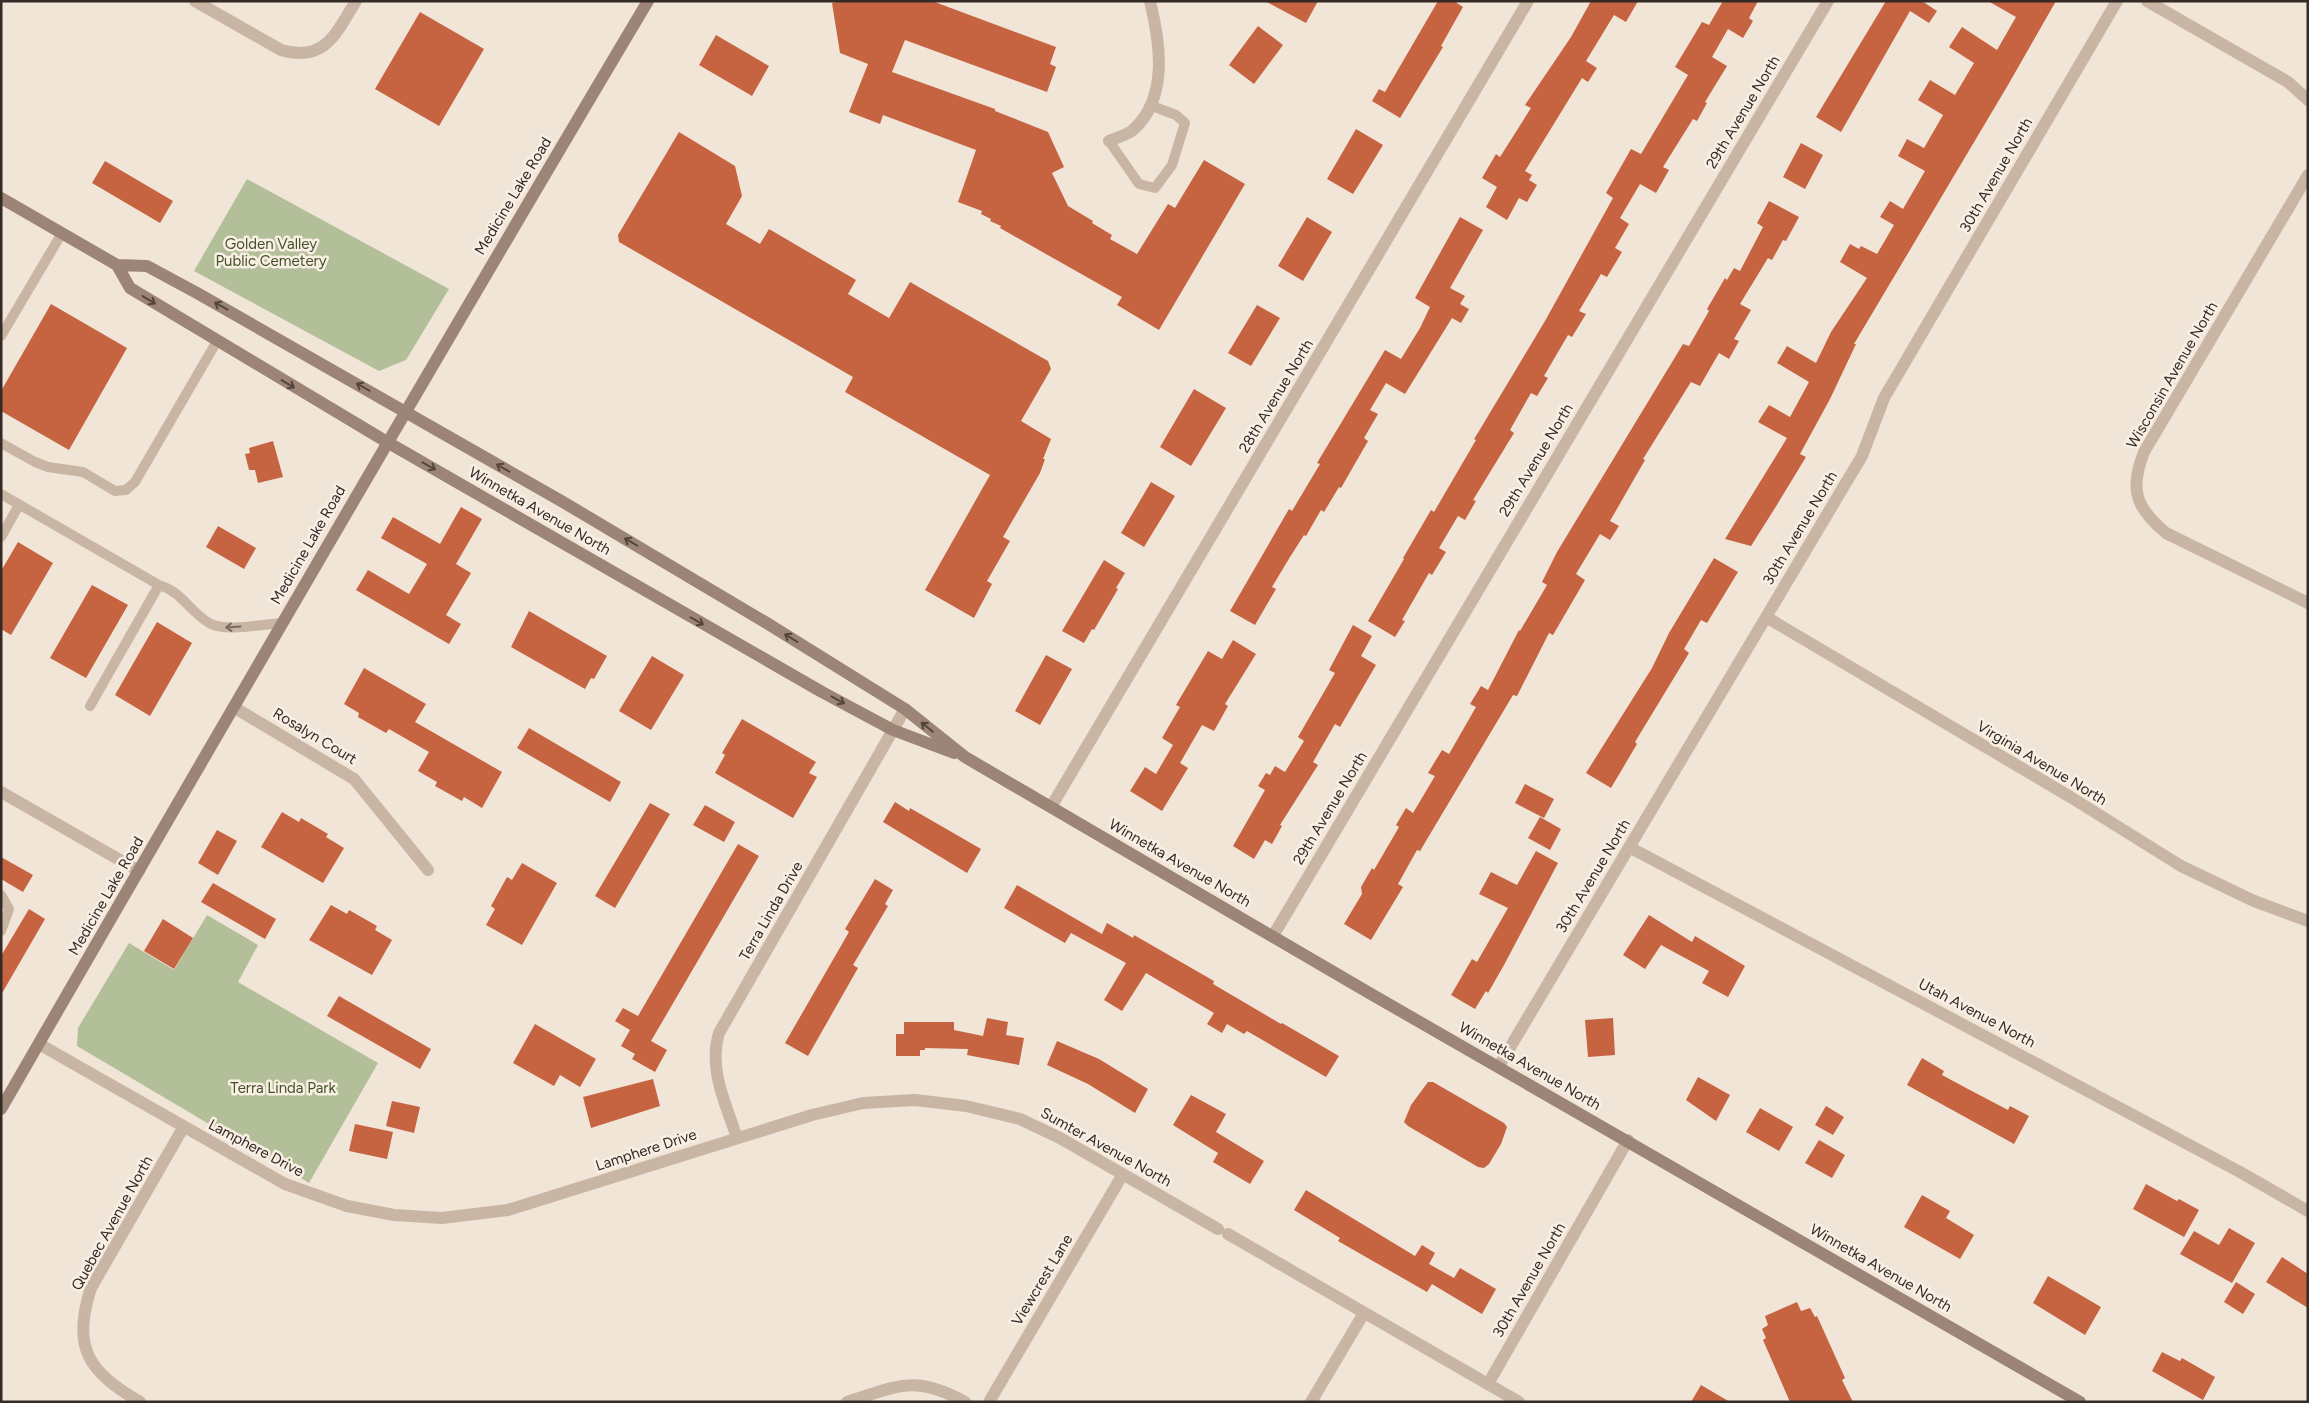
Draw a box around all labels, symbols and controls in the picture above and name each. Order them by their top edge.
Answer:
street label: 29th Avenue North [1702,52,1784,172]
street label: 30th Avenue North [1956,114,2036,236]
street label: Medicine Lake Road [471,134,555,258]
park label: Golden Valley Public Cemetery [215,235,327,270]
one-way arrow [141,295,155,305]
street label: Wisconsin Avenue North [2123,298,2221,452]
one-way arrow [215,301,229,311]
street label: 28th Avenue North [1235,336,1317,456]
one-way arrow [281,379,295,389]
one-way arrow [356,381,370,391]
street label: 29th Avenue North [1495,400,1577,520]
one-way arrow [422,461,436,471]
one-way arrow [496,462,510,472]
street label: Winnetka Avenue North [466,463,614,559]
street label: 30th Avenue North [1759,468,1841,588]
street label: Medicine Lake Road [267,482,349,608]
one-way arrow [624,537,639,547]
one-way arrow [689,616,703,626]
one-way arrow [225,622,241,631]
one-way arrow [785,633,799,643]
one-way arrow [831,696,845,706]
street label: Rosalyn Court [270,704,360,768]
street label: Virginia Avenue North [1974,717,2110,809]
one-way arrow [921,721,934,732]
street label: 29th Avenue North [1289,748,1371,868]
street label: Winnetka Avenue North [1106,815,1254,911]
street label: 30th Avenue North [1552,816,1634,936]
street label: Medicine Lake Road [65,833,147,959]
street label: Terra Linda Drive [735,858,807,964]
street label: Utah Avenue North [1915,975,2039,1051]
street label: Winnetka Avenue North [1456,1018,1604,1114]
park label: Terra Linda Park [230,1079,336,1097]
street label: Sumter Avenue North [1037,1104,1175,1190]
street label: Lamphere Drive [205,1115,307,1181]
street label: Lamphere Drive [593,1125,699,1175]
street label: Quebec Avenue North [68,1153,156,1293]
street label: 30th Avenue North [1489,1219,1569,1341]
street label: Winnetka Avenue North [1807,1220,1955,1316]
street label: Viewcrest Lane [1008,1231,1076,1329]

